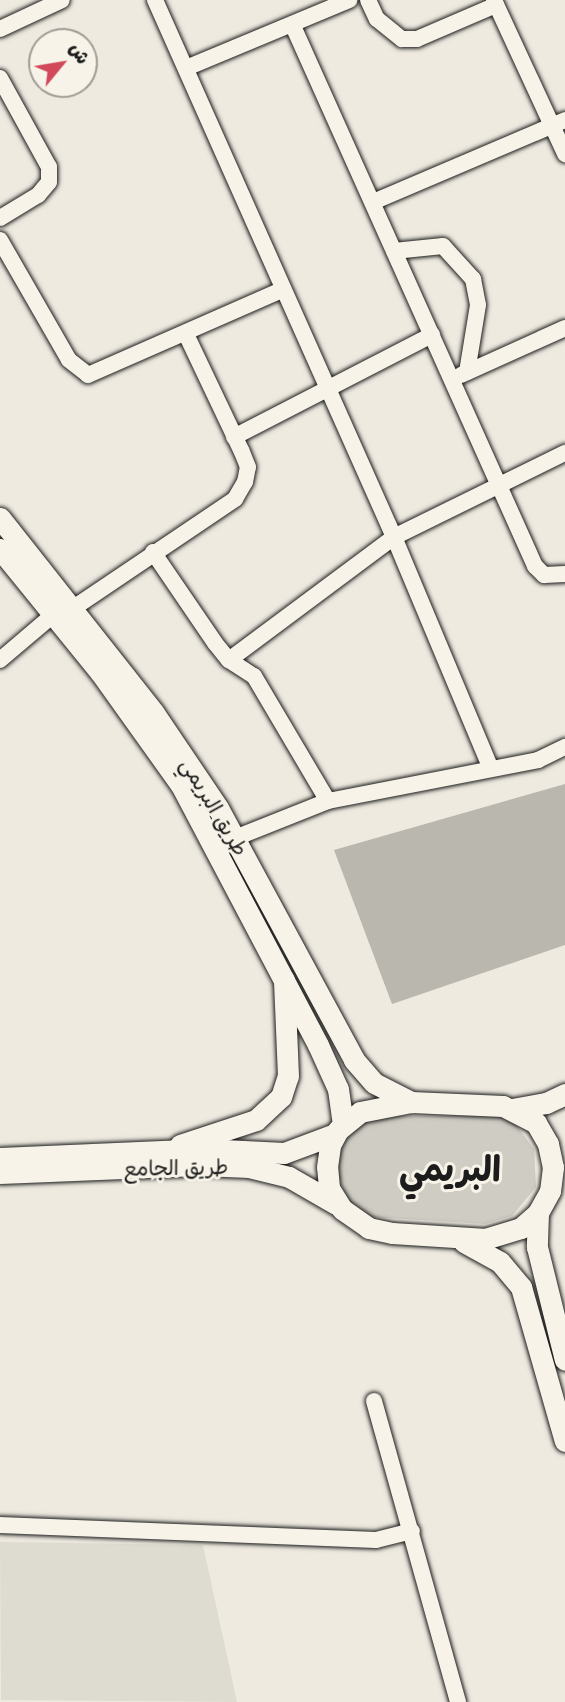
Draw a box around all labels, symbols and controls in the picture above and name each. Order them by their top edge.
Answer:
north arrow [28,28,98,98]
text: ش [60,36,99,71]
street label: طريق البريمي [175,753,253,861]
district label: البريمي [399,1148,501,1190]
street label: طريق الجامع [123,1154,229,1182]

